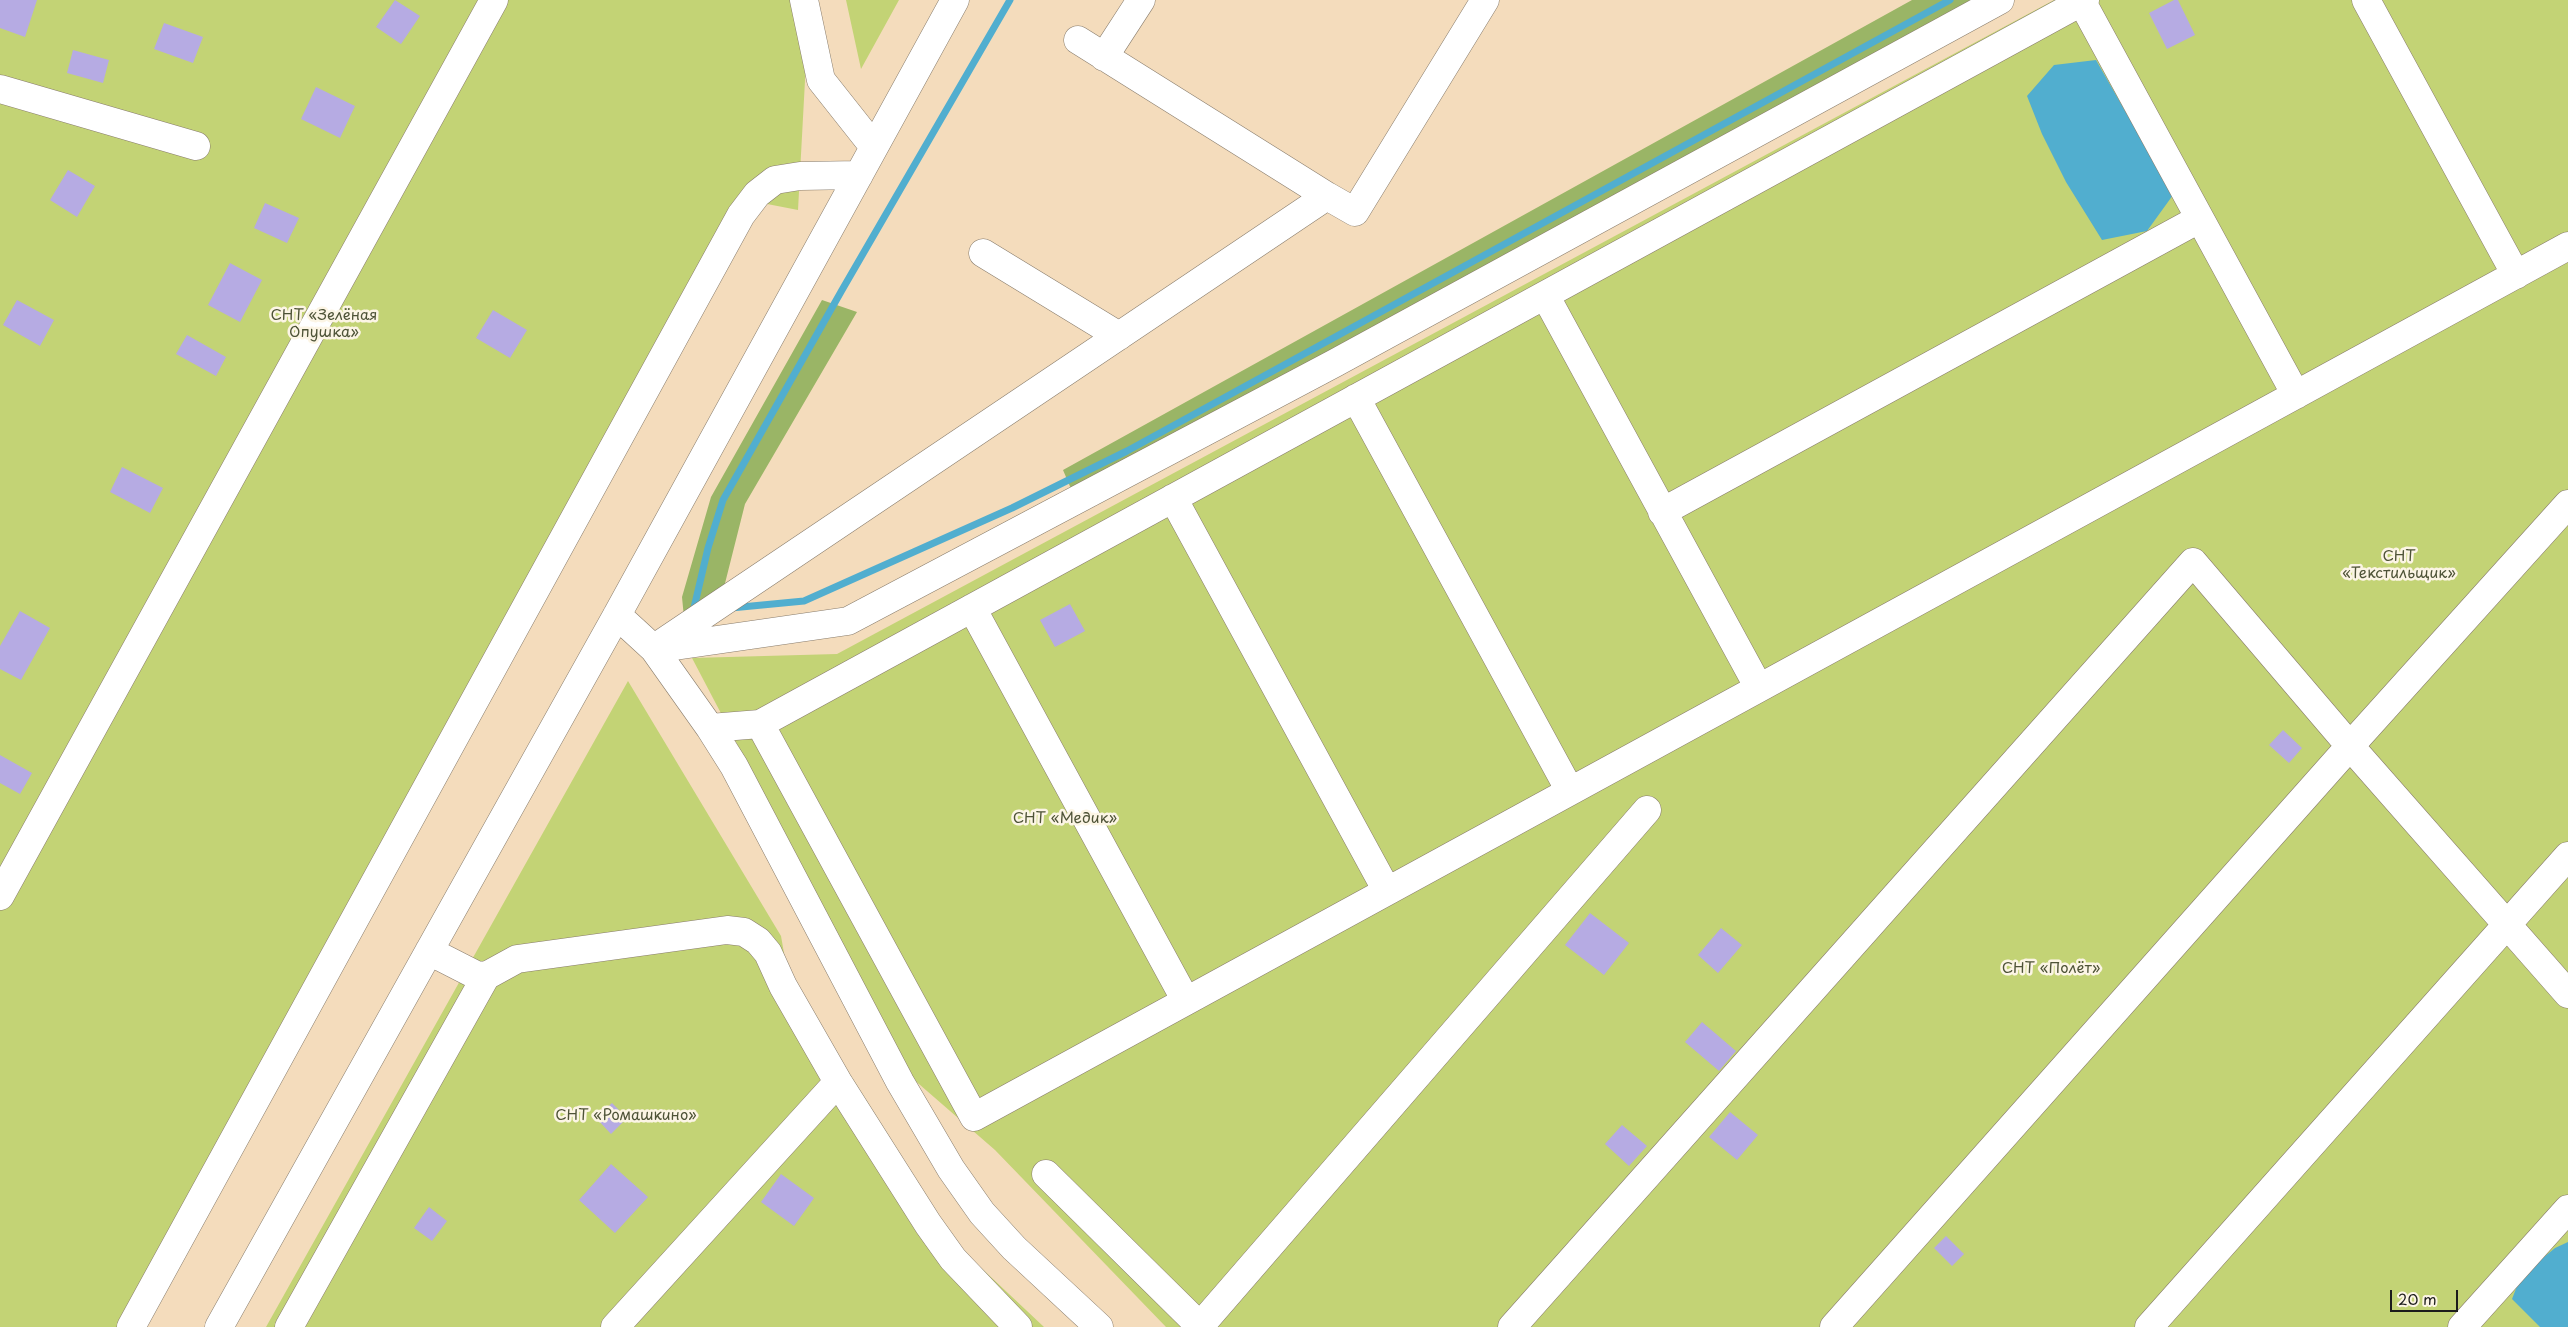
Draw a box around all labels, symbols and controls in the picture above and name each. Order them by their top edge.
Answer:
park label: СНТ «Зелёная Опушка» [271,307,377,342]
park label: СНТ «Текстильщик» [2342,548,2456,583]
park label: СНТ «Медик» [1013,810,1117,828]
park label: СНТ «Полёт» [2002,960,2100,978]
park label: СНТ «Ромашкино» [555,1107,697,1125]
scale bar [2393,1280,2460,1312]
text: 20 m [2398,1287,2437,1310]

